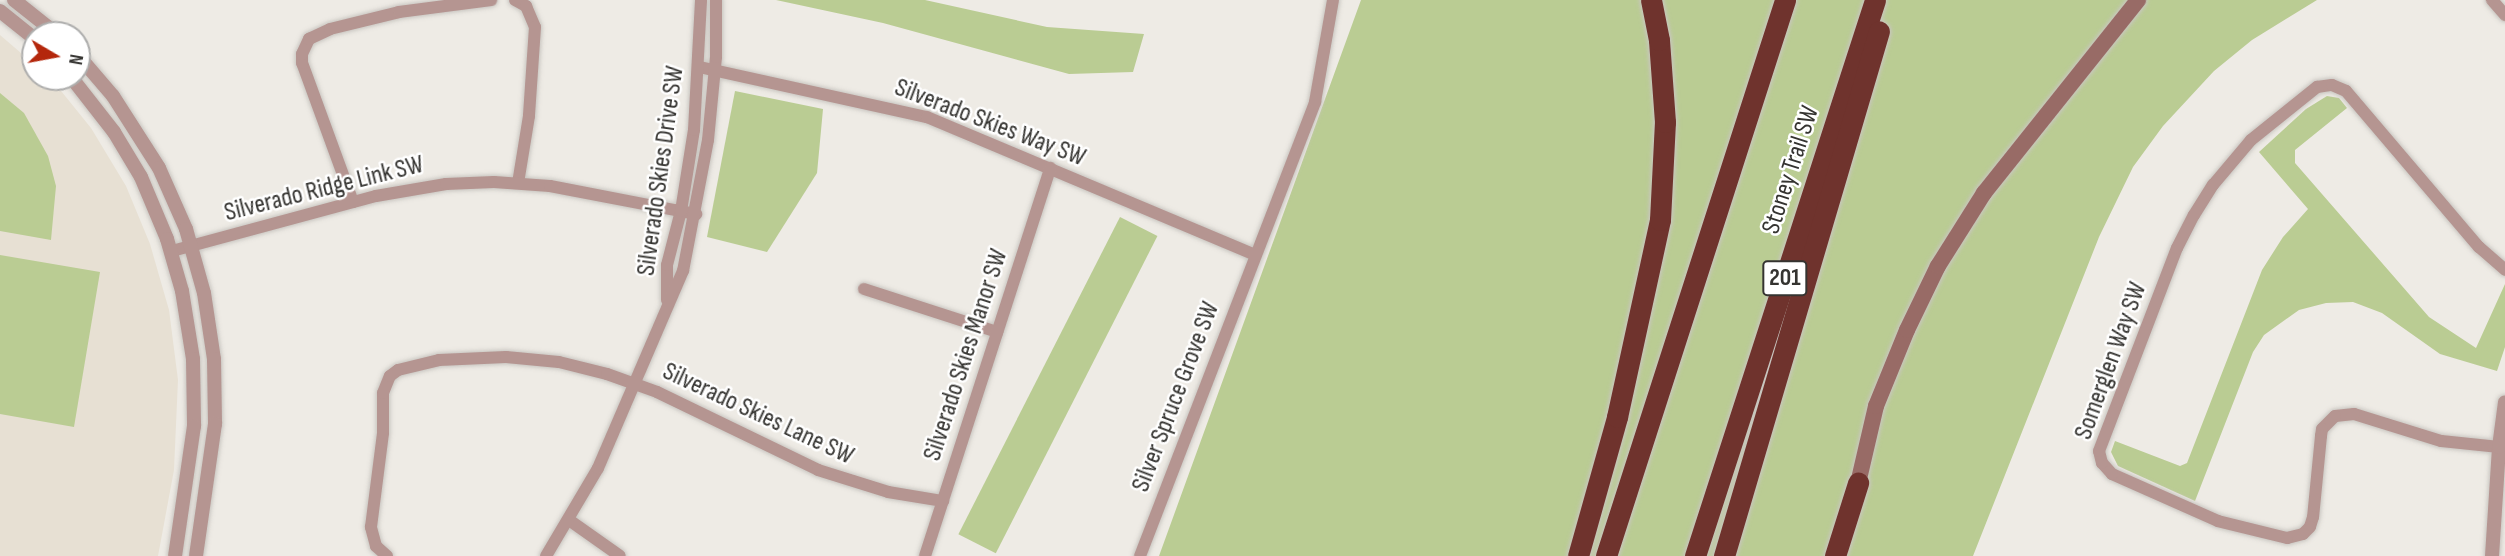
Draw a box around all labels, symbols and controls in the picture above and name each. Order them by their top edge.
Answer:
north arrow [21,21,91,91]
text: N [63,52,87,66]
street label: Silverado Skies Drive SW [631,64,691,278]
street label: Silverado Skies Way SW [890,72,1090,174]
street label: Stoney Trail SW [1756,102,1826,238]
street label: Silverado Ridge Link SW [221,149,427,229]
street label: Silverado Skies Manor SW [917,245,1015,465]
road number: 201 [1762,258,1808,298]
street label: Somerglen Way SW [2068,278,2154,444]
street label: Silver Spruce Grove SW [1125,298,1227,496]
street label: Silverado Skies Lane SW [658,356,858,472]

